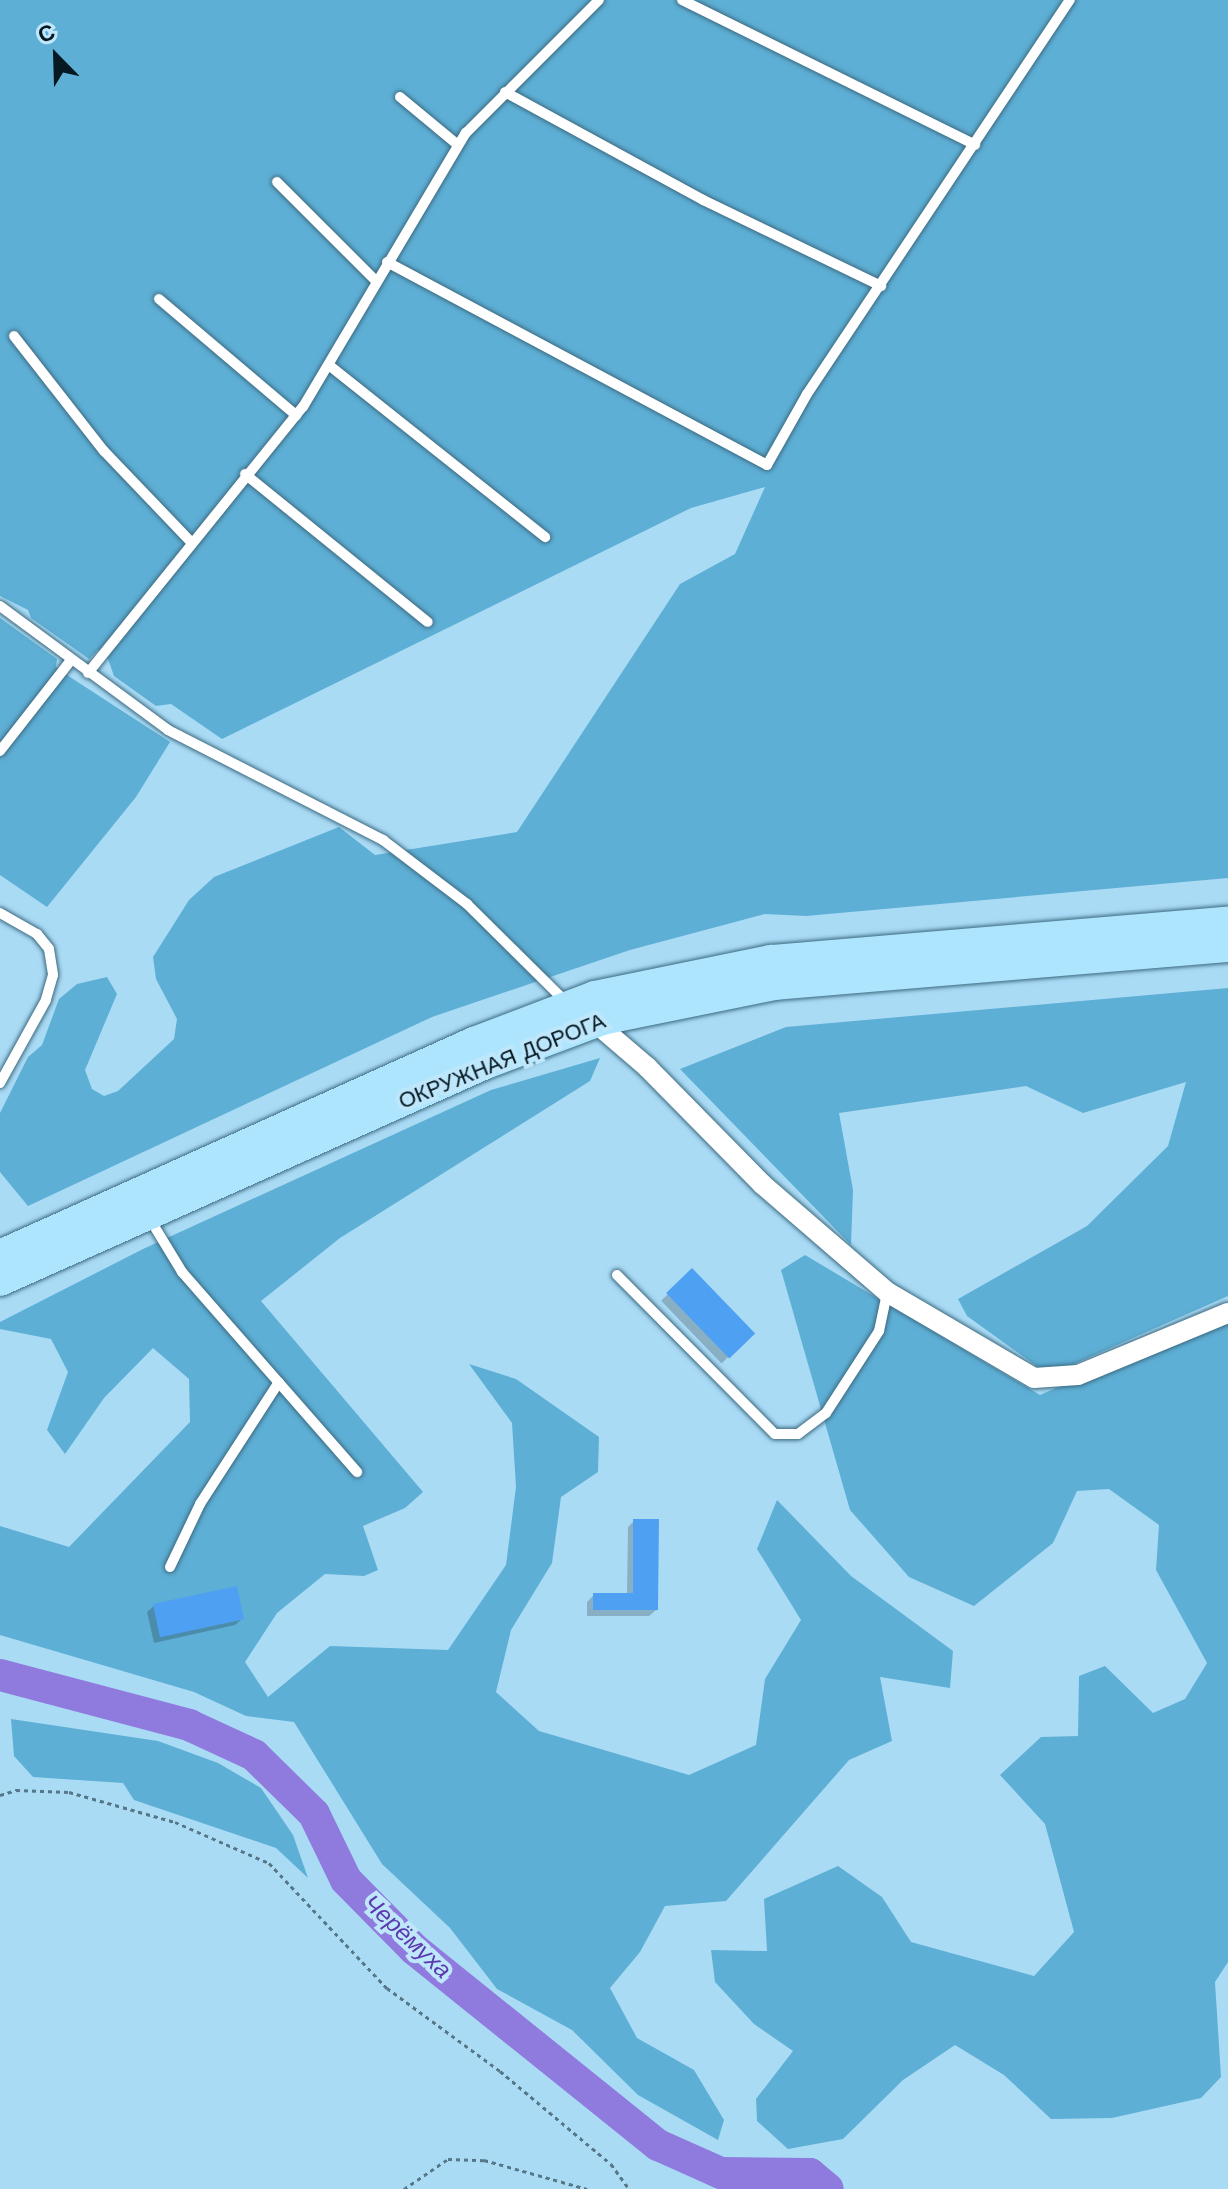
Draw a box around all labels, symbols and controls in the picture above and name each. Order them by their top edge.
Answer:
north arrow [16,16,96,96]
text: С [34,19,59,48]
street label: ОКРУЖНАЯ ДОРОГА [395,1007,609,1115]
water label: Черёмуха [357,1889,457,1985]

